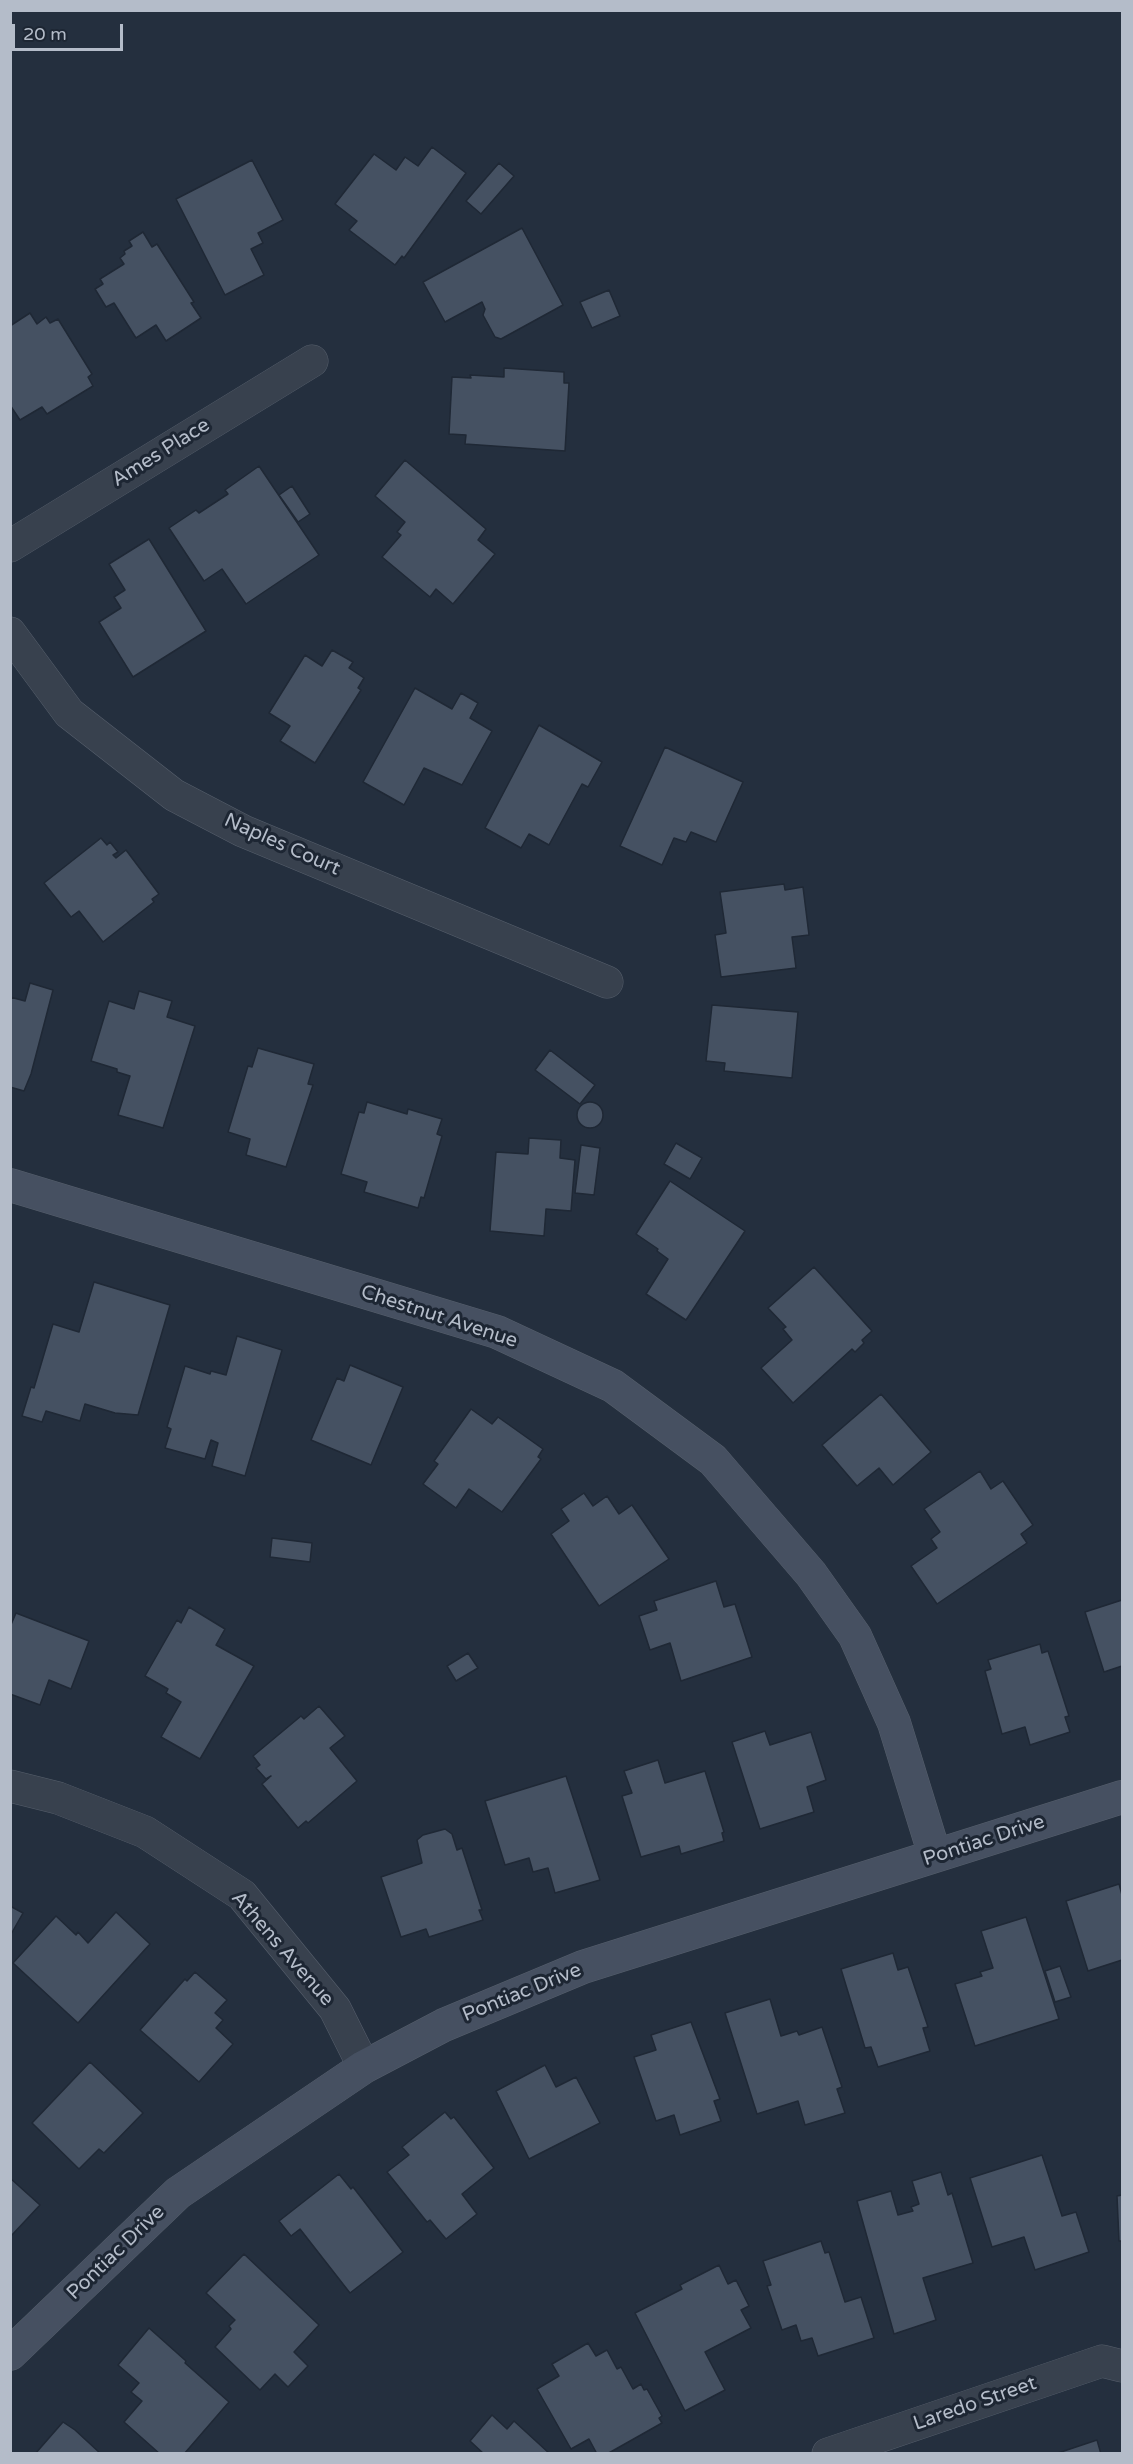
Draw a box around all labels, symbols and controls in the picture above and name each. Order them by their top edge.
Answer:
scale bar [15,12,126,50]
text: 20 m [23,23,67,45]
street label: Ames Place [108,413,214,493]
street label: Naples Court [220,809,344,881]
street label: Chestnut Avenue [358,1280,520,1354]
street label: Pontiac Drive [920,1810,1048,1872]
street label: Athens Avenue [226,1887,338,2011]
street label: Pontiac Drive [459,1958,585,2028]
street label: Pontiac Drive [62,2201,170,2305]
street label: Laredo Street [910,2372,1040,2436]

